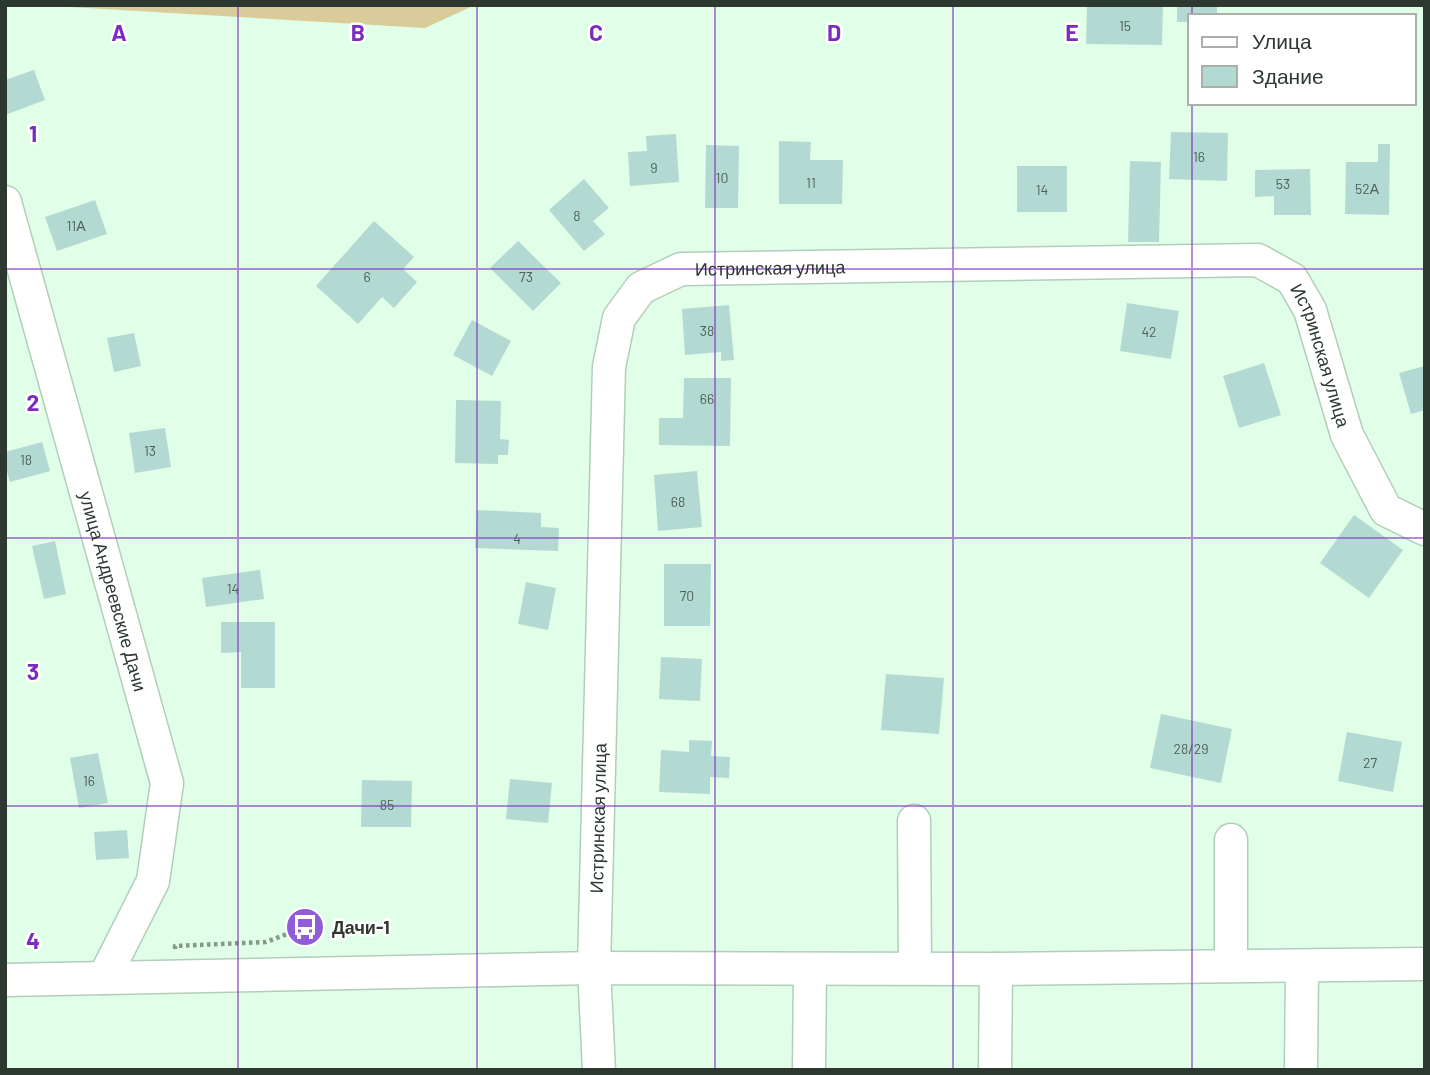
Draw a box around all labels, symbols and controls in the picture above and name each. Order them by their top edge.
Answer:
legend [1188,14,1416,105]
house number: 15 [1119,17,1131,34]
text: A [111,18,127,46]
text: B [351,18,365,46]
text: C [589,18,603,46]
text: D [827,18,841,46]
text: E [1065,18,1079,46]
text: Улица [1252,28,1312,53]
text: Здание [1252,63,1324,88]
text: 1 [29,119,37,147]
house number: 16 [1193,148,1205,165]
house number: 9 [650,159,658,176]
house number: 10 [716,169,728,186]
house number: 11 [806,174,816,191]
house number: 53 [1276,175,1290,192]
house number: 52А [1355,180,1380,197]
house number: 14 [1036,181,1048,198]
house number: 8 [573,207,581,224]
house number: 11А [66,217,86,234]
street label: Истринская улица [695,255,847,280]
house number: 6 [363,268,371,285]
house number: 73 [519,268,533,285]
street label: Истринская улица [1286,280,1355,431]
house number: 38 [700,322,714,339]
house number: 42 [1141,323,1157,340]
text: 2 [27,388,39,416]
house number: 66 [700,390,714,407]
house number: 13 [144,442,156,459]
house number: 18 [20,451,32,468]
street label: улица Андреевские Дачи [75,489,152,694]
house number: 68 [671,493,685,510]
house number: 4 [513,530,521,547]
house number: 14 [227,580,239,597]
house number: 70 [680,587,694,604]
text: 3 [27,657,39,685]
house number: 28/29 [1173,740,1209,757]
street label: Истринская улица [585,742,611,894]
house number: 27 [1363,754,1377,771]
house number: 16 [83,772,95,789]
house number: 85 [380,796,394,813]
bus stop icon: Дачи-1 [284,906,326,948]
place label: Дачи-1 [332,916,390,938]
text: 4 [26,926,40,954]

